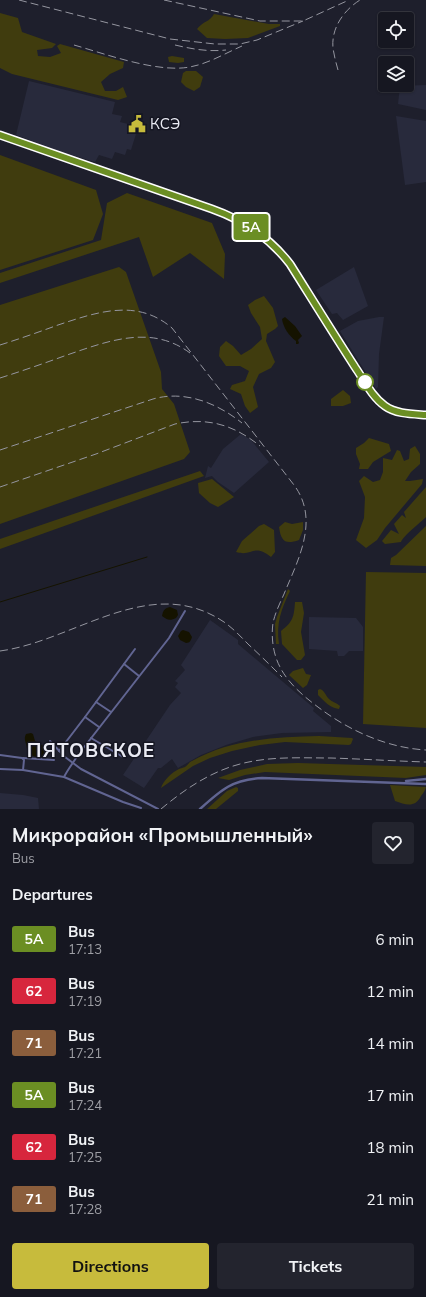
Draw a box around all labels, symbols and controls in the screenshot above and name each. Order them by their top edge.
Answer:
map controls [378,12,414,92]
button: locate [378,12,414,48]
button: layers [378,56,414,92]
public building icon: КСЭ [127,114,147,134]
place label: КСЭ [150,114,180,133]
line badge: 5А [233,214,269,240]
text: 5А [242,218,260,236]
unlabelled marker [356,373,374,391]
district label: ПЯТОВСКОЕ [27,738,155,762]
button: heart [372,822,414,864]
text: Микрорайон «Промышленный» [12,823,313,847]
text: Bus [12,850,35,866]
text: Departures [12,885,93,904]
text: Bus [68,922,95,941]
text: 5А [25,930,43,948]
text: 6 min [376,930,414,949]
text: 17:13 [68,941,102,957]
text: Bus [68,974,95,993]
text: 62 [26,982,42,1000]
text: 12 min [367,982,414,1001]
text: 17:19 [68,993,102,1009]
text: Bus [68,1026,95,1045]
text: 71 [26,1034,42,1052]
text: 14 min [367,1034,414,1053]
text: 17:21 [68,1045,102,1061]
text: Bus [68,1078,95,1097]
text: 5А [25,1086,43,1104]
text: 17 min [367,1086,414,1105]
text: 17:24 [68,1097,102,1113]
text: Bus [68,1130,95,1149]
text: 62 [26,1138,42,1156]
text: 18 min [367,1138,414,1157]
text: 17:25 [68,1149,102,1165]
text: Bus [68,1182,95,1201]
text: 71 [26,1190,42,1208]
text: 21 min [367,1190,414,1209]
text: 17:28 [68,1201,102,1217]
button: Directions [12,1243,209,1289]
button: Tickets [217,1243,414,1289]

